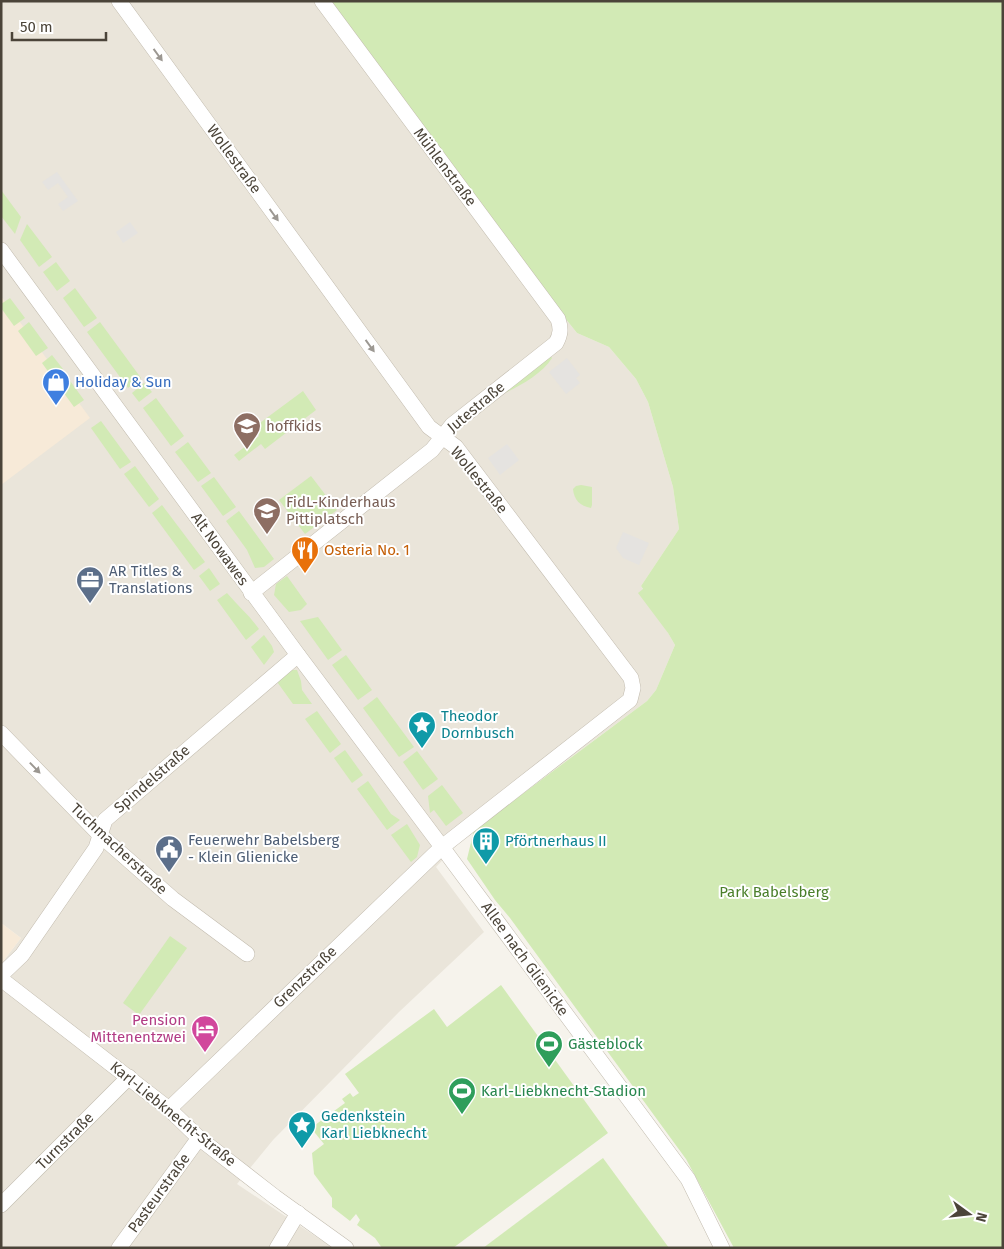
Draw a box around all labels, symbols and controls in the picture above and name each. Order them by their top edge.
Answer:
scale bar [12,10,106,42]
text: 50 m [20,18,53,36]
one-way arrow [153,48,163,62]
street label: Wollestraße [203,121,265,197]
street label: Mühlenstraße [410,124,480,210]
one-way arrow [269,208,279,222]
one-way arrow [364,339,375,352]
shop icon: Holiday & Sun [41,367,71,406]
place label: Holiday & Sun [75,373,171,391]
street label: Jutestraße [444,378,508,436]
school or university icon: hoffkids [232,411,262,450]
place label: hoffkids [266,417,322,435]
street label: Wollestraße [447,443,511,517]
place label: FidL-Kinderhaus Pittiplatsch [286,493,396,528]
school or university icon: FidL-Kinderhaus Pittiplatsch [252,496,282,535]
street label: Alt Nowawes [187,509,253,589]
restaurant icon: Osteria No. 1 [290,535,320,574]
place label: Osteria No. 1 [324,541,410,559]
place label: AR Titles & Translations [109,562,192,597]
office icon: AR Titles & Translations [75,565,105,604]
place label: Theodor Dornbusch [441,707,515,742]
place icon: Theodor Dornbusch [407,710,437,749]
street label: Spindelstraße [110,741,194,817]
one-way arrow [29,761,41,773]
street label: Tuchmacherstraße [67,800,171,898]
building icon: Pförtnerhaus II [471,826,501,865]
place label: Feuerwehr Babelsberg - Klein Glienicke [188,831,340,866]
place label: Pförtnerhaus II [505,832,607,850]
public building icon: Feuerwehr Babelsberg - Klein Glienicke [154,834,184,873]
park label: Park Babelsberg [719,883,829,901]
street label: Allee nach Glienicke [478,898,572,1020]
street label: Grenzstraße [270,942,340,1012]
place label: Pension Mittenentzwei [90,1011,186,1046]
hotel icon: Pension Mittenentzwei [190,1014,220,1053]
sports icon: Gästeblock [534,1029,564,1068]
place label: Gästeblock [568,1035,643,1053]
street label: Karl-Liebknecht-Straße [106,1058,240,1170]
sports icon: Karl-Liebknecht-Stadion [447,1076,477,1115]
place label: Karl-Liebknecht-Stadion [481,1082,646,1100]
place label: Gedenkstein Karl Liebknecht [321,1107,427,1142]
street label: Turnstraße [33,1109,97,1173]
place icon: Gedenkstein Karl Liebknecht [287,1110,317,1149]
street label: Pasteurstraße [124,1150,194,1236]
north arrow [944,1189,994,1239]
text: N [972,1211,990,1224]

